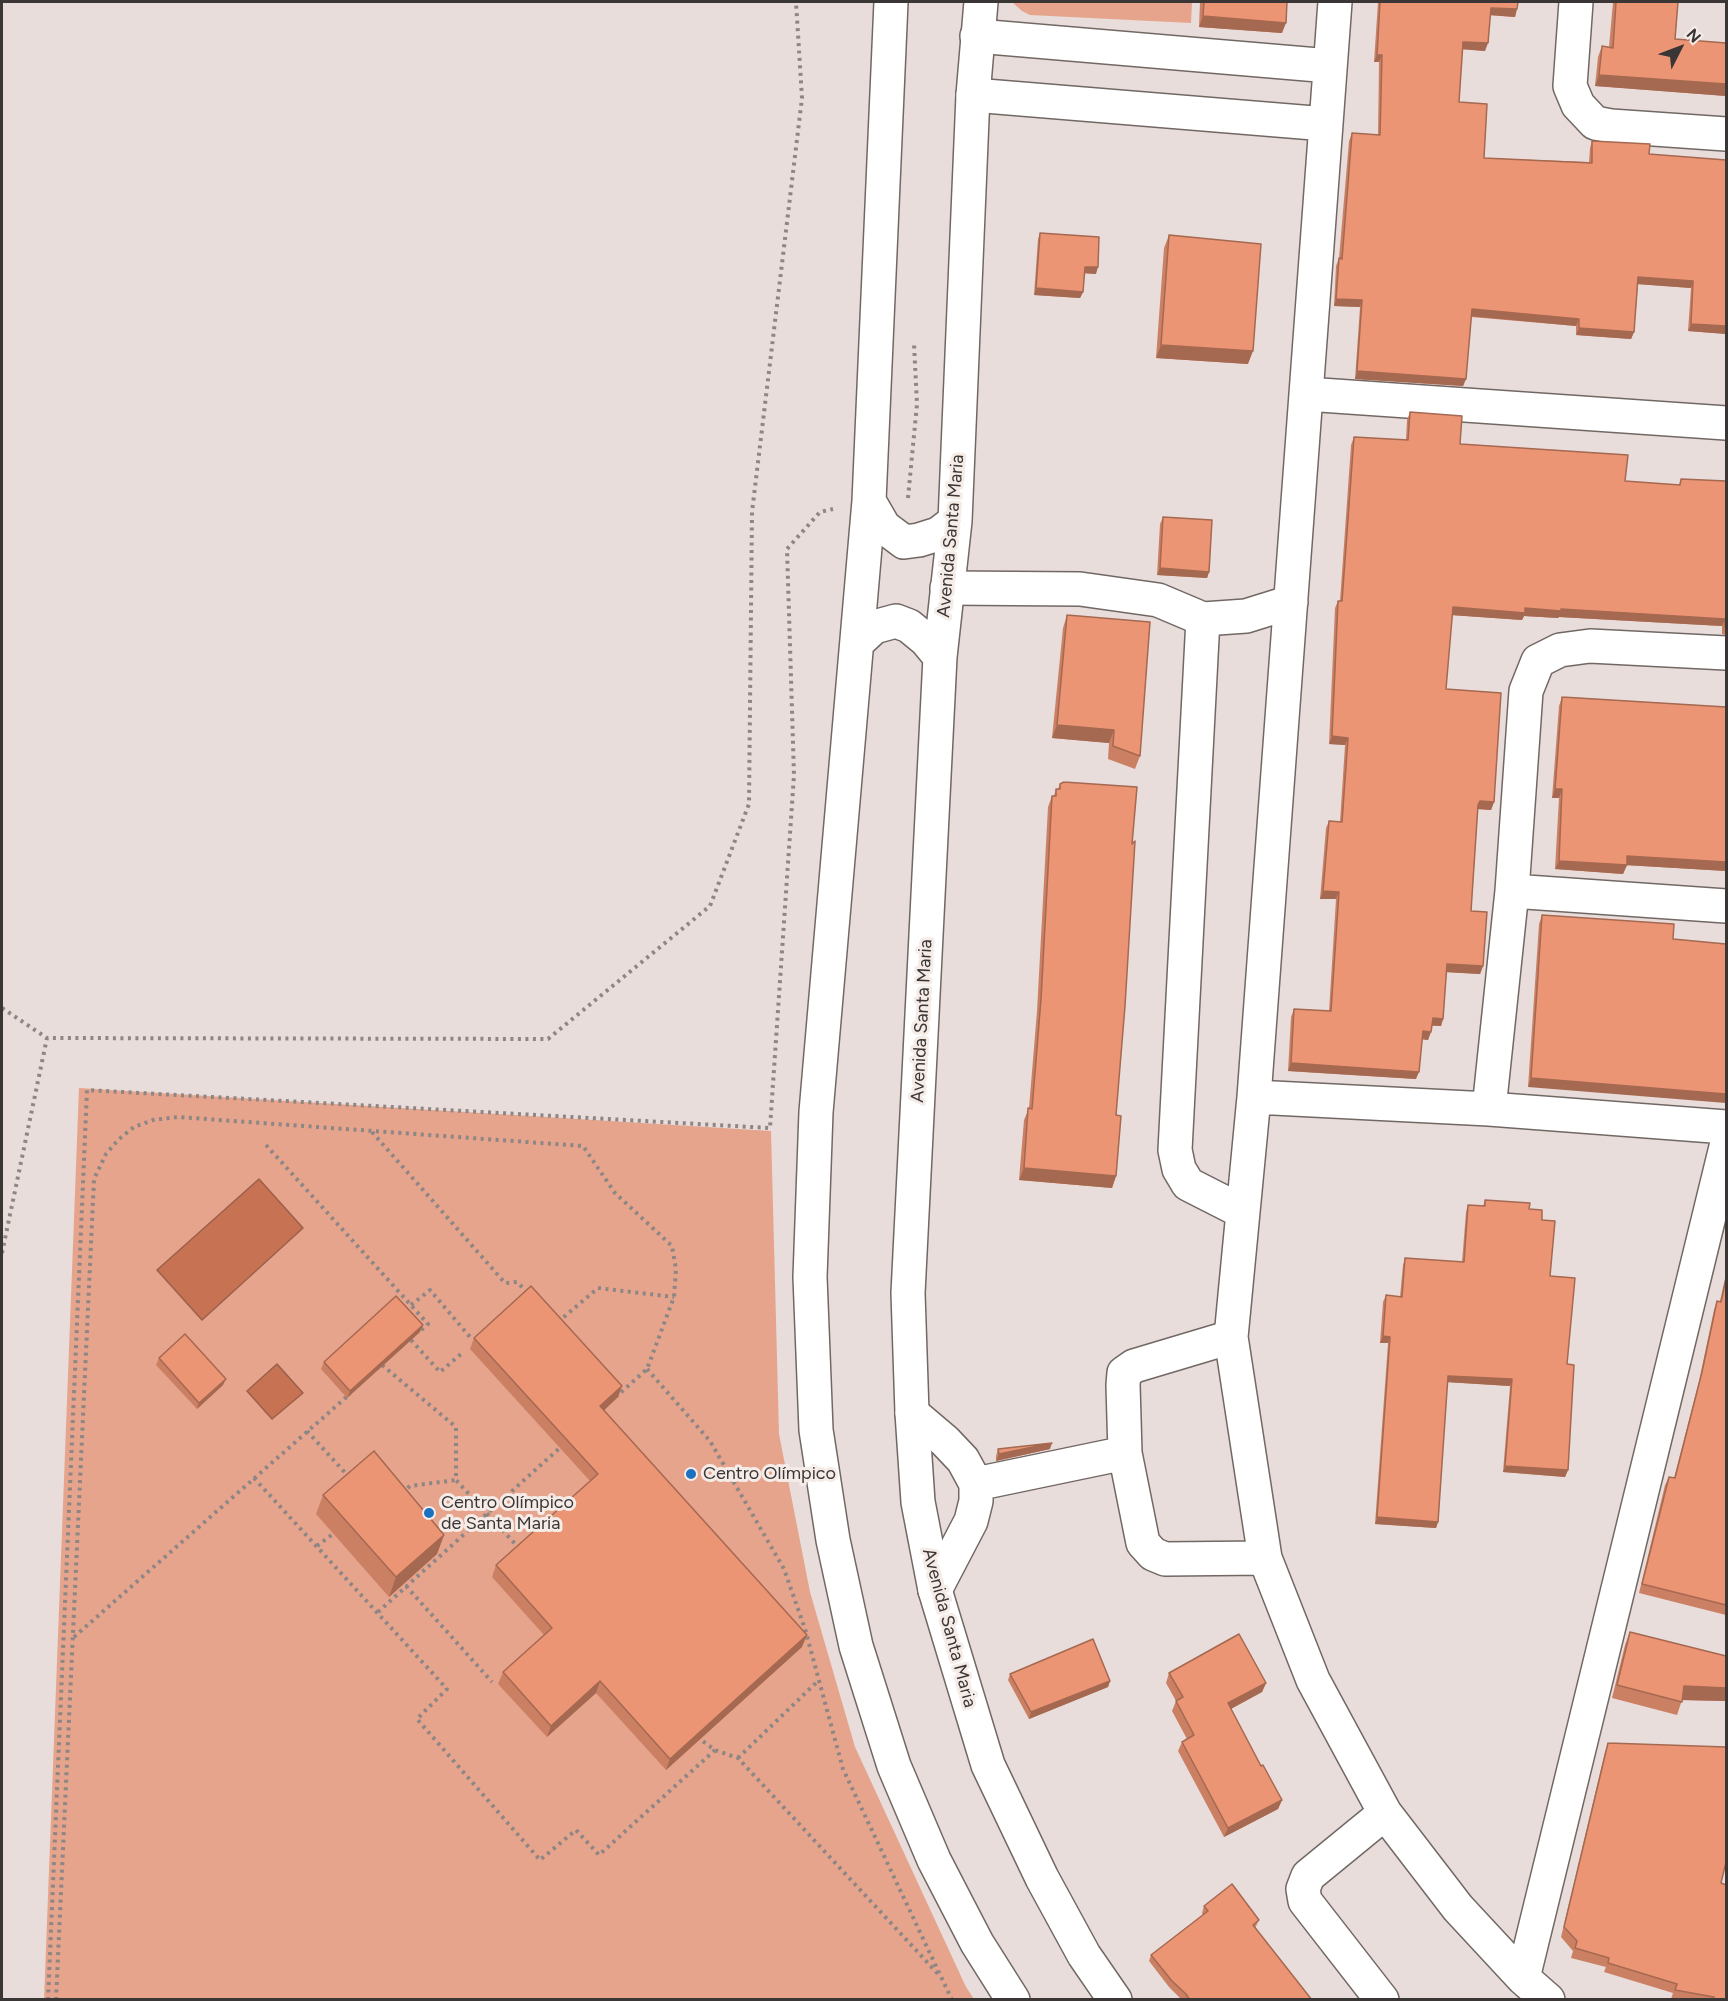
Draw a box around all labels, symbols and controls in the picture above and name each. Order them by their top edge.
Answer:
north arrow [1650,18,1710,78]
text: N [1683,25,1705,47]
street label: Avenida Santa Maria [933,453,969,619]
street label: Avenida Santa Maria [907,939,937,1103]
place label: Centro Olímpico [703,1463,836,1485]
marker: Centro Olímpico [684,1467,698,1481]
place label: Centro Olímpico de Santa Maria [441,1492,574,1534]
marker: Centro Olímpico de Santa Maria [422,1506,436,1520]
street label: Avenida Santa Maria [917,1546,981,1710]

